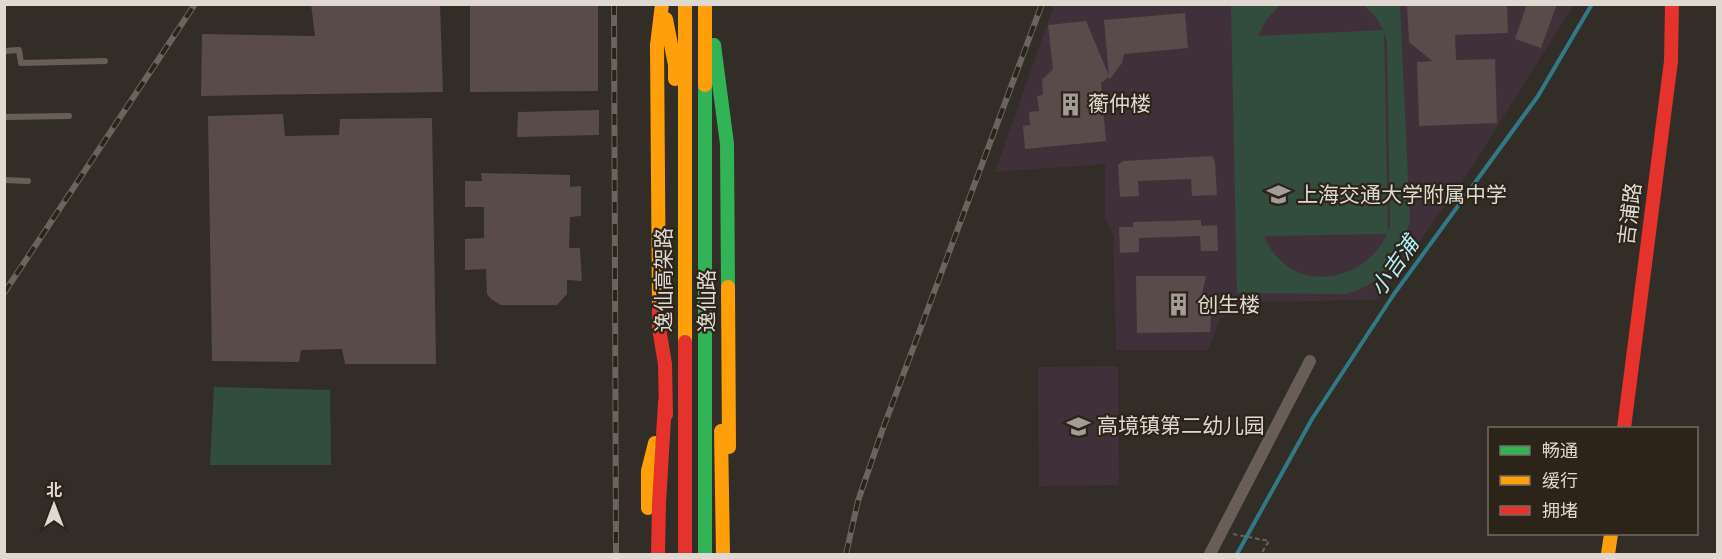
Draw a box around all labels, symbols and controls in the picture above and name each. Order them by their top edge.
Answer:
place label: 蘅仲楼 [1088,90,1151,115]
building icon: 蘅仲楼 [1057,91,1083,117]
place label: 上海交通大学附属中学 [1297,181,1507,206]
street label: 吉浦路 [1612,181,1645,247]
school or university icon: 上海交通大学附属中学 [1266,182,1292,208]
street label: 逸仙高架路 [650,228,675,333]
water label: 小吉浦 [1364,228,1424,300]
street label: 逸仙路 [693,270,718,333]
place label: 创生楼 [1197,291,1260,316]
building icon: 创生楼 [1166,292,1192,318]
place label: 高境镇第二幼儿园 [1097,412,1265,437]
school or university icon: 高境镇第二幼儿园 [1066,413,1092,439]
legend [1488,427,1698,535]
text: 畅通 [1542,439,1578,461]
text: 缓行 [1542,469,1578,491]
north arrow [24,475,84,535]
text: 北 [46,480,62,499]
text: 拥堵 [1542,499,1578,521]

